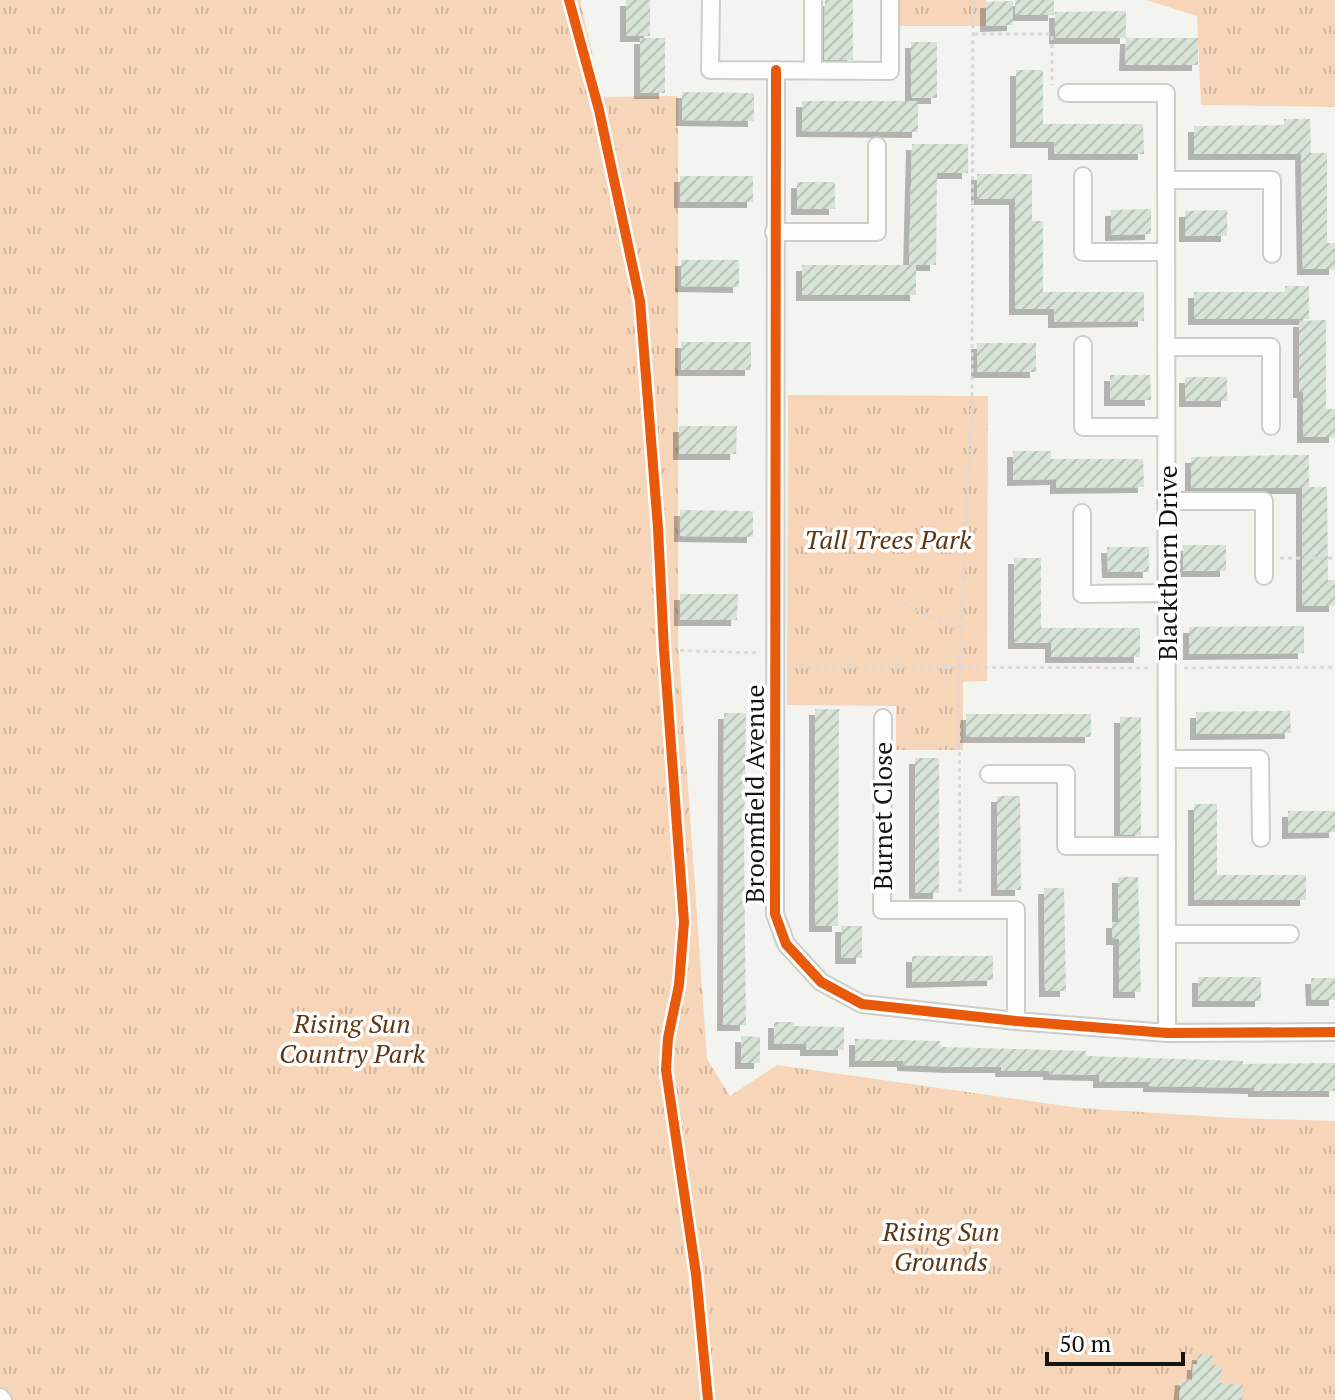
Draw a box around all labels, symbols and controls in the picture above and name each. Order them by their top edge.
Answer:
street label: Blackthorn Drive [1150,465,1184,661]
park label: Tall Trees Park [804,522,972,556]
street label: Broomfield Avenue [737,684,771,904]
street label: Burnet Close [865,742,899,890]
park label: Rising Sun Country Park [279,1006,425,1070]
park label: Rising Sun Grounds [881,1214,1000,1278]
scale bar [1047,1316,1183,1366]
text: 50 m [1059,1327,1111,1359]

